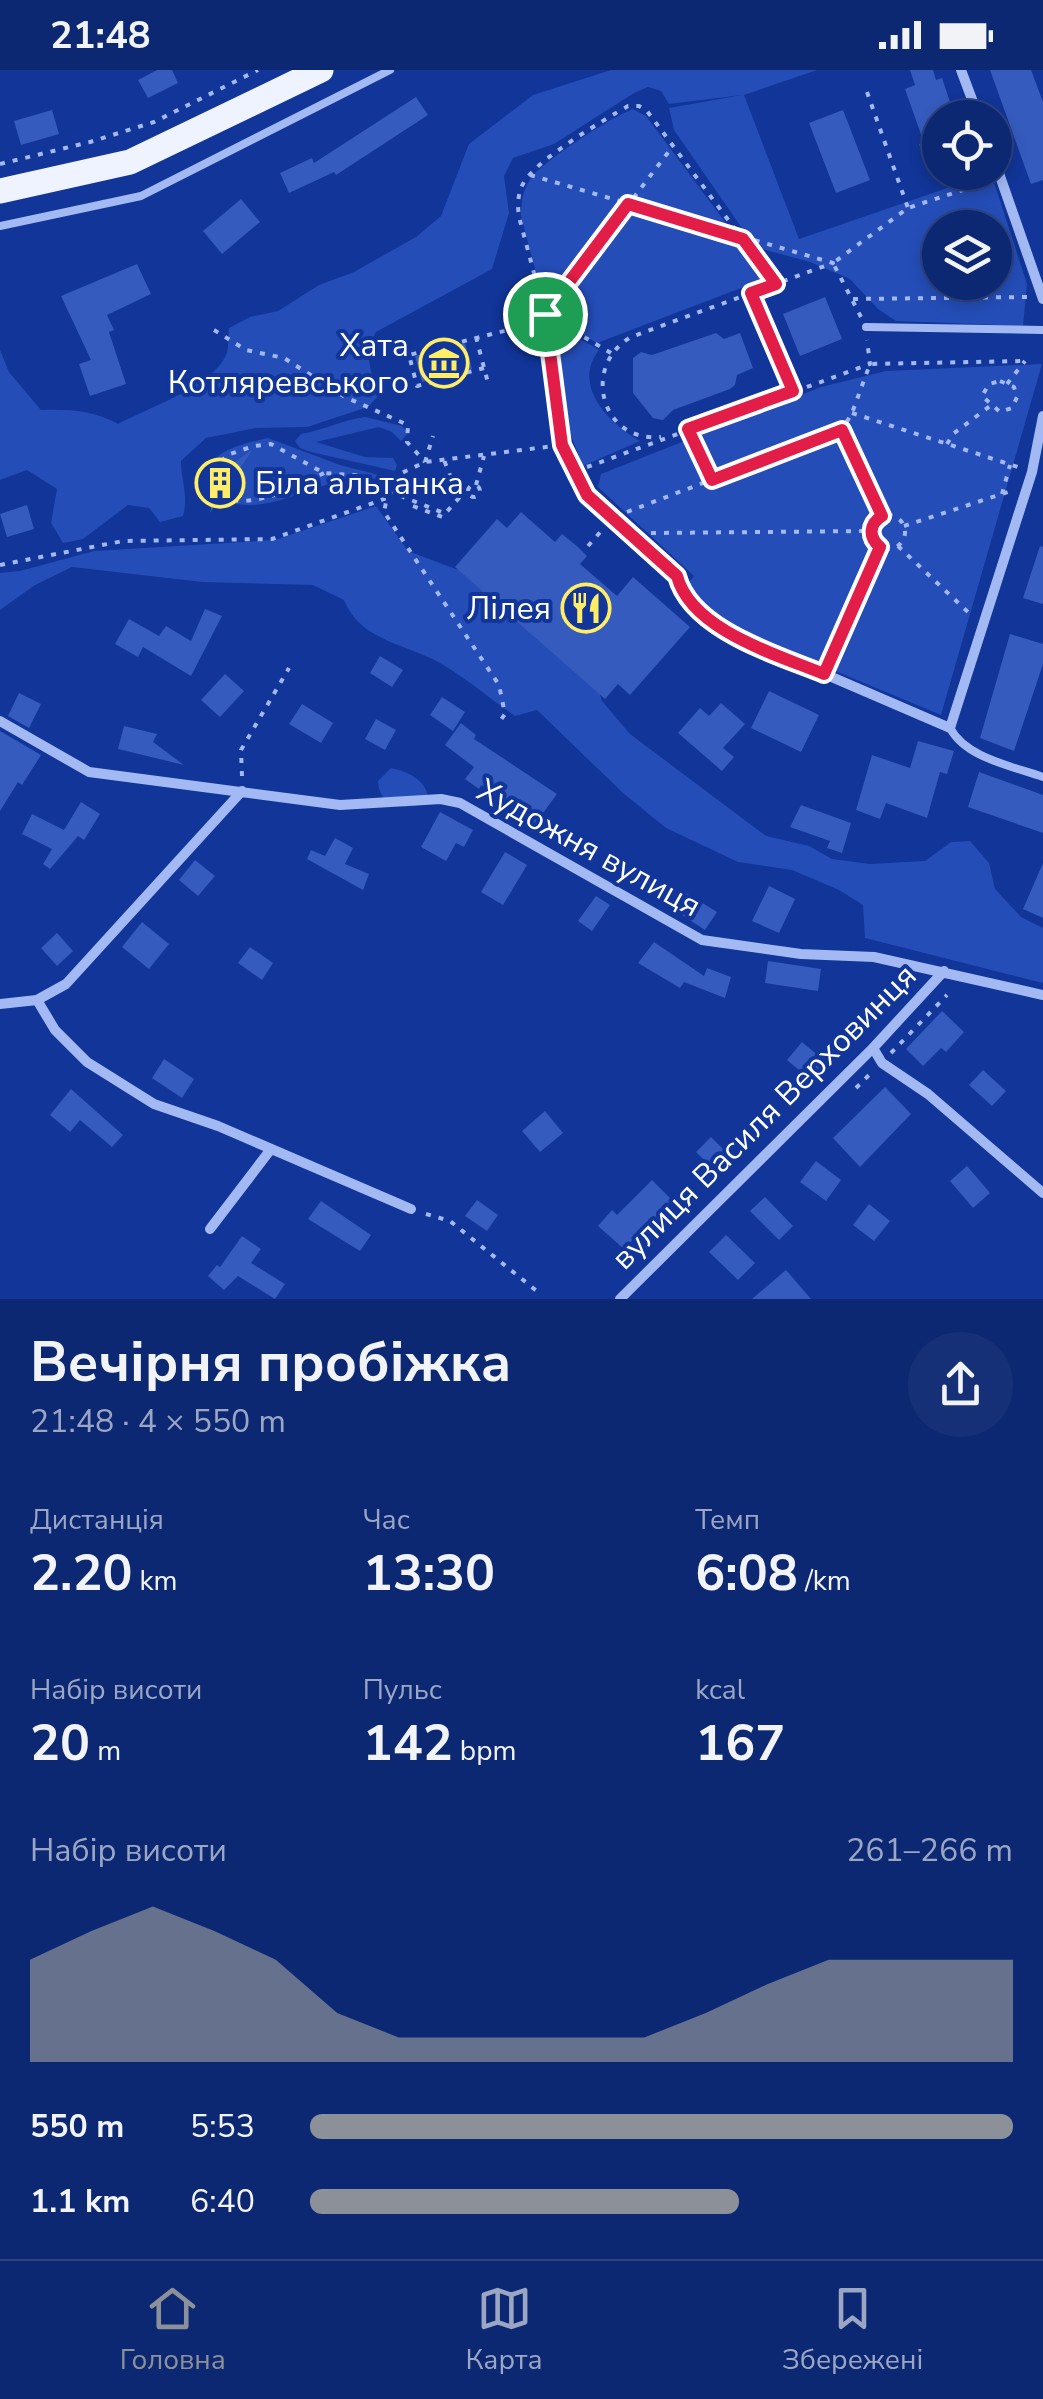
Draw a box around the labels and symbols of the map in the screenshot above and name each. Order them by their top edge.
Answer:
pin [503,272,588,357]
place label: Хата Котляревського [168,324,409,404]
museum icon: Хата Котляревського [418,337,470,389]
building icon: Біла альтанка [194,457,246,509]
place label: Біла альтанка [255,462,464,505]
restaurant icon: Лілея [560,582,612,634]
place label: Лілея [467,587,551,630]
street label: Художня вулиця [469,769,709,927]
street label: вулиця Василя Верховинця [602,955,926,1279]

